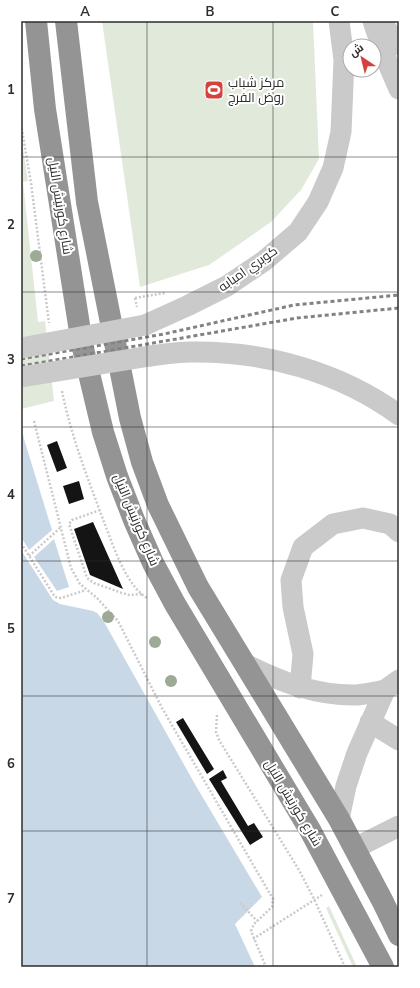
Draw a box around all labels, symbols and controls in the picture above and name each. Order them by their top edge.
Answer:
text: A [80,3,90,21]
text: B [206,3,215,21]
text: C [331,3,340,21]
north arrow [342,38,382,78]
text: ش [346,40,367,60]
place label: مركز شباب روض الفرج [228,74,284,107]
sports icon: مركز شباب روض الفرج [203,79,225,101]
text: 1 [7,81,15,99]
street label: شارع كورنيش النيل [43,156,77,256]
text: 2 [7,216,15,234]
street label: كوبري امبابه [215,242,282,297]
text: 3 [7,351,15,369]
street label: شارع كورنيش النيل [109,471,163,569]
text: 4 [7,486,15,504]
text: 5 [7,620,15,638]
text: 6 [7,755,15,773]
street label: شارع كورنيش النيل [260,756,326,850]
text: 7 [7,890,15,908]

